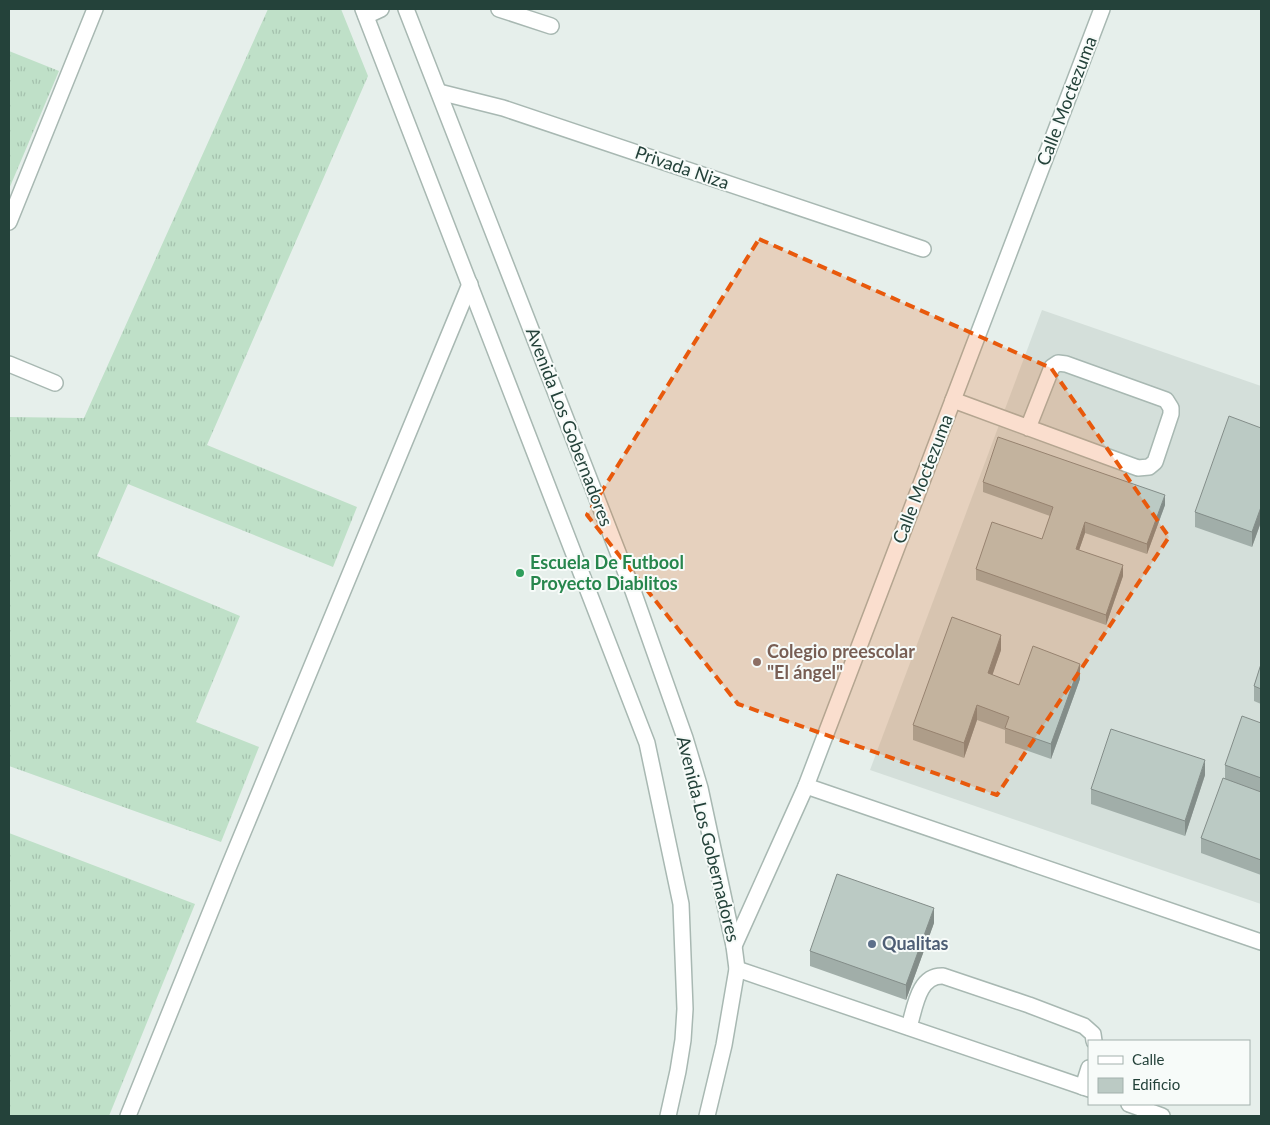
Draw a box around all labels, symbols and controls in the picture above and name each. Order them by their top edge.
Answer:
street label: Calle Moctezuma [1031,33,1101,168]
street label: Privada Niza [632,141,732,193]
street label: Avenida Los Gobernadores [522,324,618,529]
street label: Calle Moctezuma [887,411,957,546]
place label: Escuela De Futbool Proyecto Diablitos [530,551,684,594]
marker: Escuela De Futbool Proyecto Diablitos [514,567,526,579]
place label: Colegio preescolar "El ángel" [767,640,915,683]
marker: Colegio preescolar "El ángel" [751,656,763,668]
street label: Avenida Los Gobernadores [673,734,745,944]
place label: Qualitas [882,932,949,954]
marker: Qualitas [866,938,878,950]
legend [1088,1040,1250,1105]
text: Calle [1132,1050,1165,1068]
text: Edificio [1132,1075,1180,1093]

